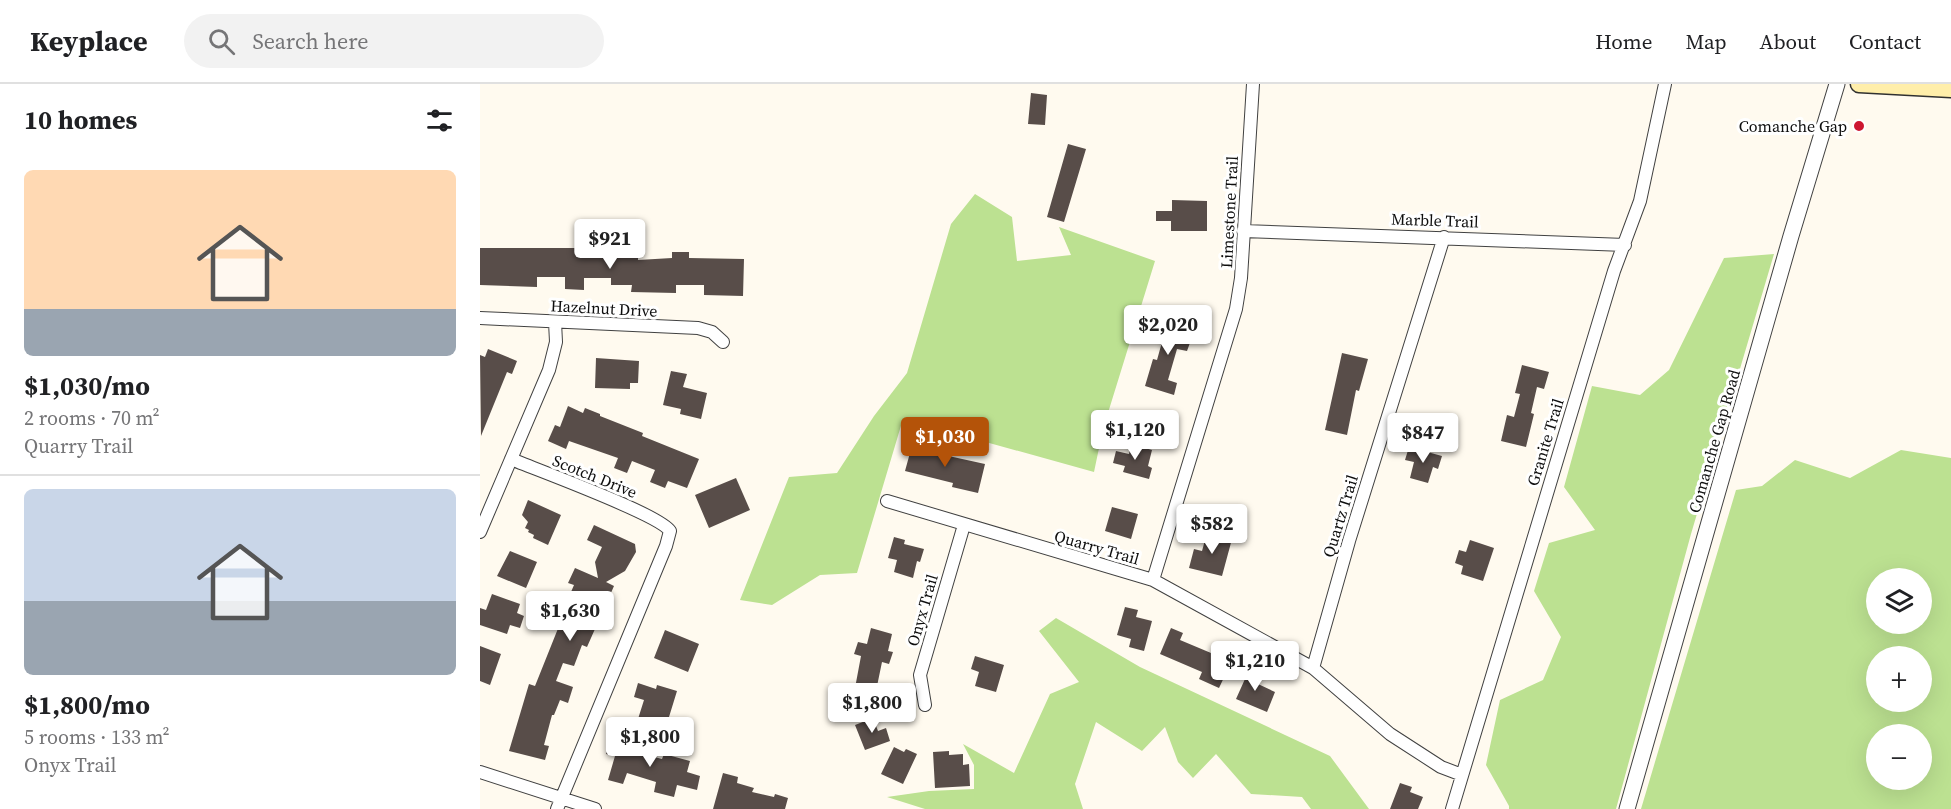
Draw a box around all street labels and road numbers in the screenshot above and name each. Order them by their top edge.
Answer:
street label: Limestone Trail [1215,155,1243,269]
street label: Marble Trail [1391,207,1479,233]
street label: Hazelnut Drive [550,294,658,322]
street label: Comanche Gap Road [1683,367,1745,515]
street label: Granite Trail [1521,395,1569,488]
street label: Scotch Drive [549,449,641,503]
street label: Quartz Trail [1317,472,1363,560]
street label: Quarry Trail [1052,524,1142,570]
street label: Onyx Trail [901,571,943,649]

